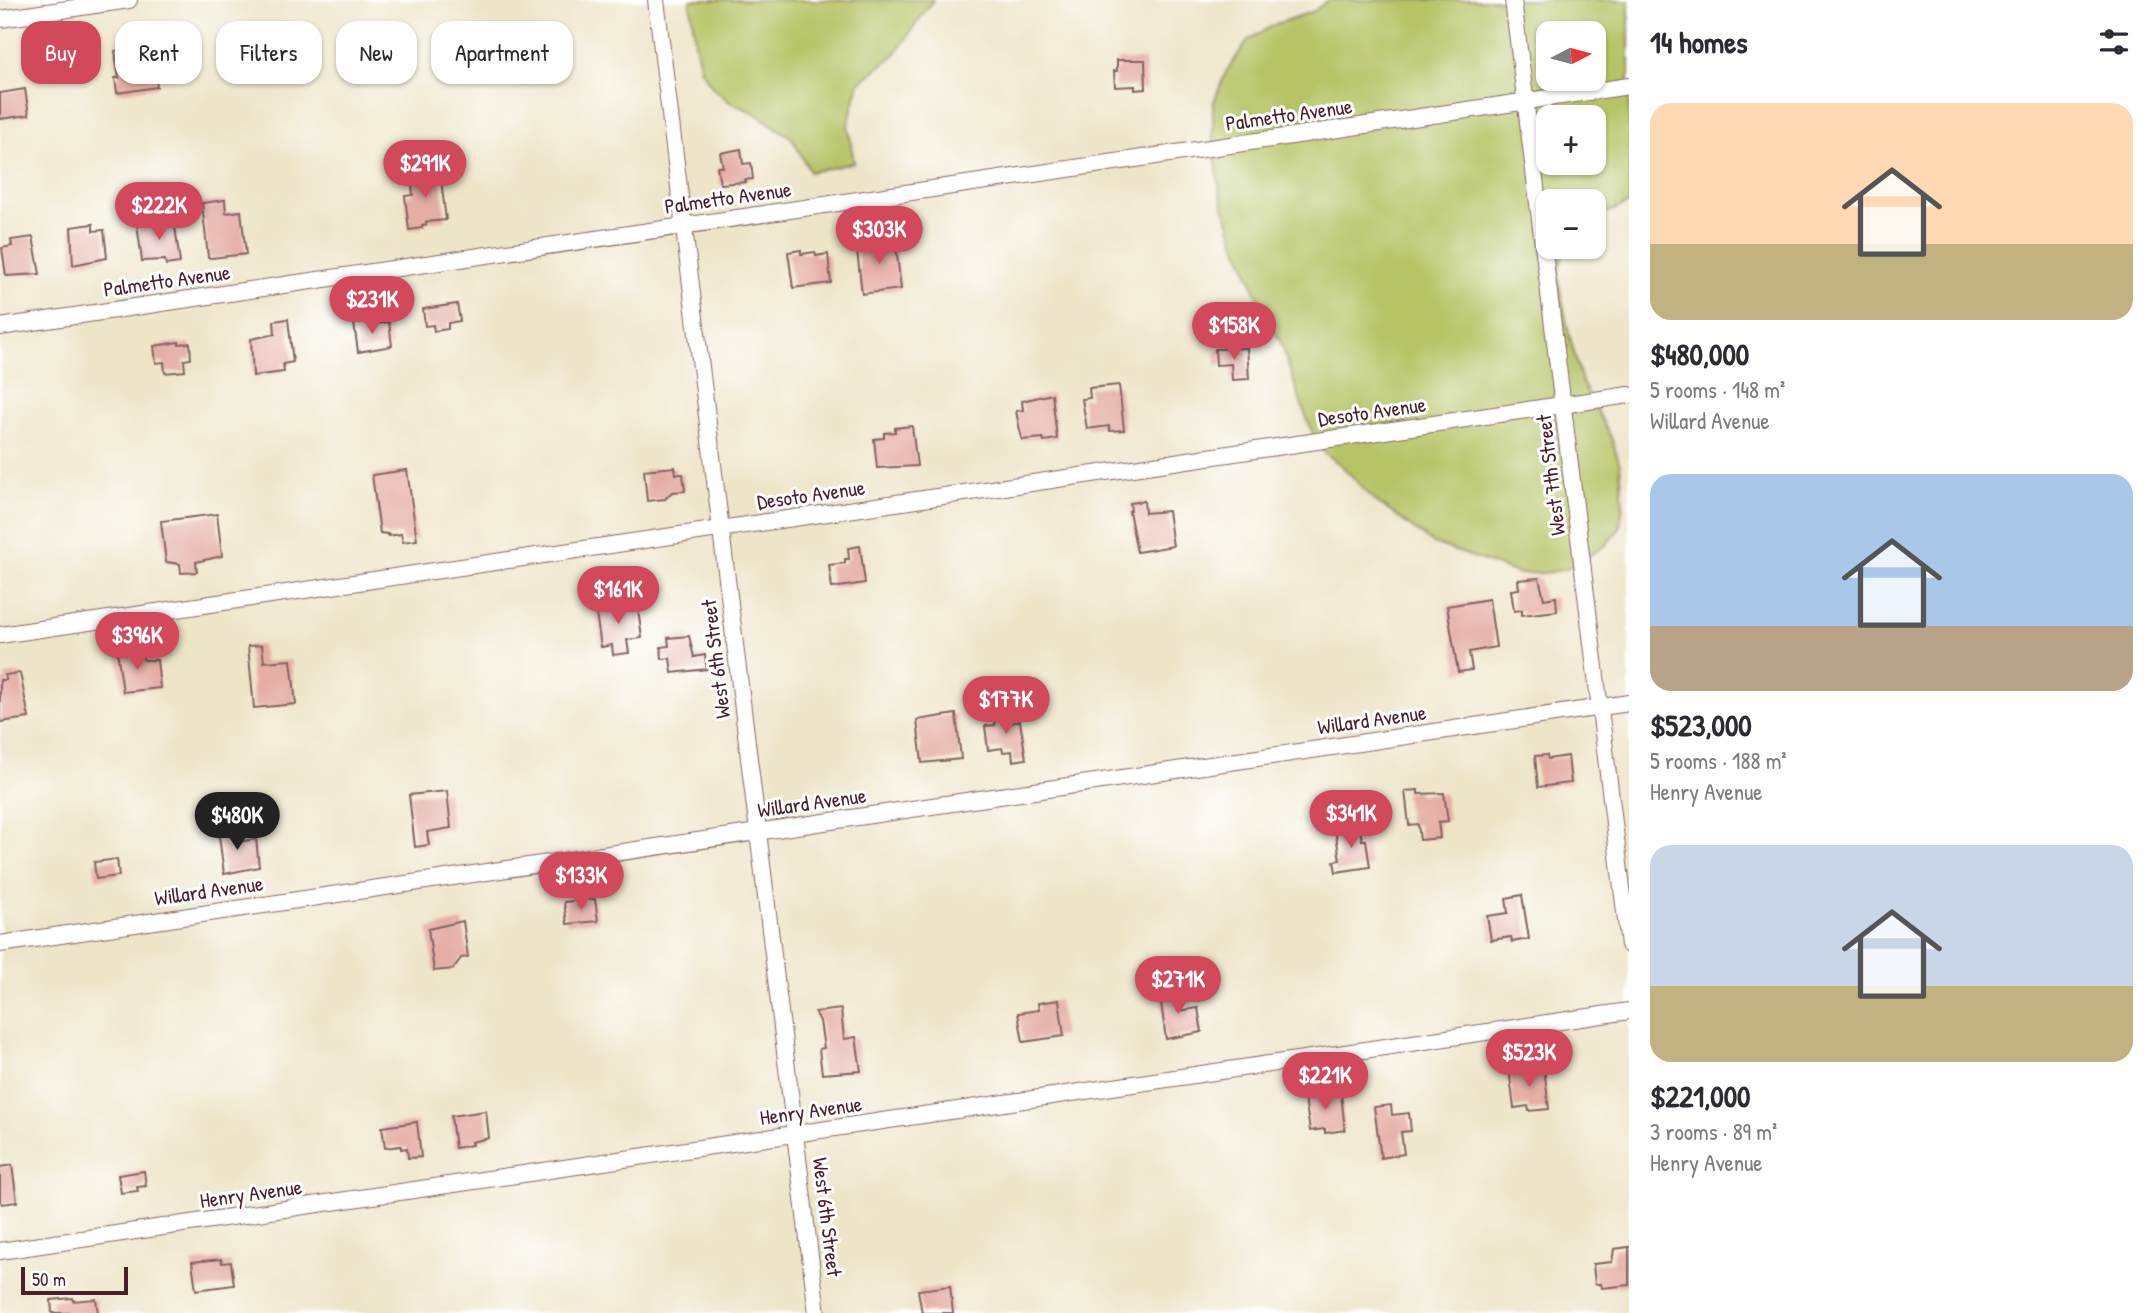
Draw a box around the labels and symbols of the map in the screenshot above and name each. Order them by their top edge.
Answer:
north arrow [1536,21,1606,91]
street label: Palmetto Avenue [1224,91,1354,138]
pin: $291K [376,140,474,200]
street label: Palmetto Avenue [663,174,793,221]
pin: $222K [110,182,208,242]
pin: $303K [830,206,928,266]
street label: Palmetto Avenue [102,257,232,304]
pin: $231K [323,276,421,336]
pin: $158K [1185,302,1283,362]
street label: Desoto Avenue [1316,390,1428,433]
street label: West 7th Street [1529,412,1572,537]
street label: Desoto Avenue [755,473,867,516]
pin: $161K [569,566,667,626]
street label: West 6th Street [694,597,737,720]
pin: $396K [88,612,186,672]
pin: $177K [957,676,1055,736]
street label: Willard Avenue [1316,698,1428,741]
street label: Willard Avenue [756,781,868,824]
pin: $341K [1302,790,1400,850]
pin: $480K [188,792,286,852]
pin: $133K [532,852,630,912]
street label: Willard Avenue [153,869,265,912]
pin: $271K [1129,956,1227,1016]
pin: $523K [1480,1030,1578,1089]
pin: $221K [1276,1052,1374,1112]
street label: Henry Avenue [758,1089,864,1132]
street label: West 6th Street [806,1156,849,1279]
street label: Henry Avenue [198,1172,304,1215]
scale bar [21,1264,128,1296]

